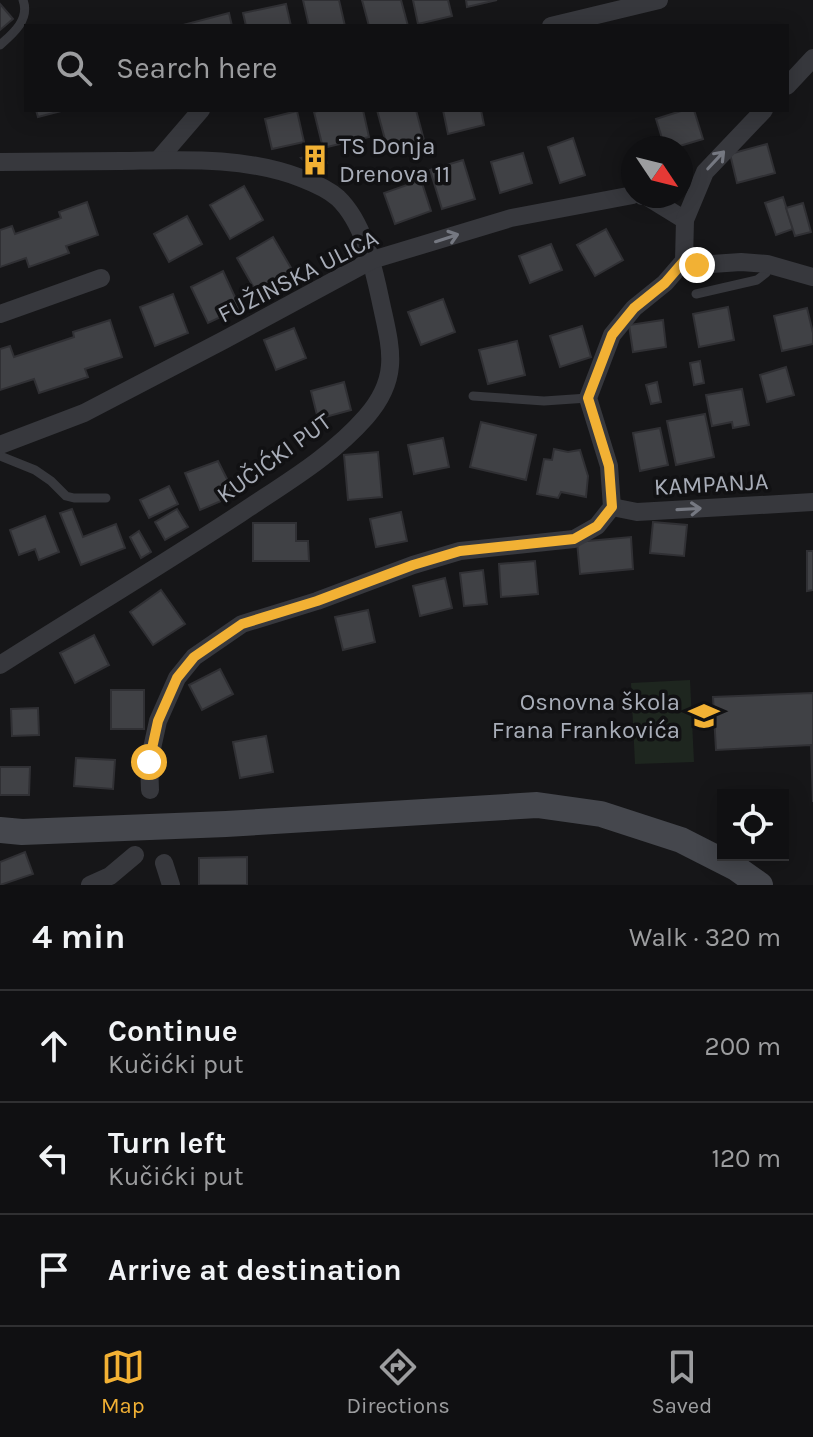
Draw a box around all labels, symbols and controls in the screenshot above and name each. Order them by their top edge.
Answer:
search box [24,24,789,112]
icon: search [52,46,96,90]
text: Search here [116,50,277,86]
place label: TS Donja Drenova 11 [339,132,450,188]
north arrow [621,136,693,208]
building icon: TS Donja Drenova 11 [298,143,332,177]
one-way arrow [707,150,725,170]
street label: FUŽINSKA ULICA [213,223,383,328]
one-way arrow [434,230,459,245]
route end [679,247,715,283]
street label: KUČIĆKI PUT [211,406,337,509]
street label: KAMPANJA [653,467,769,501]
one-way arrow [675,501,702,516]
place label: Osnovna škola Frana Frankovića [492,688,680,744]
school or university icon: Osnovna škola Frana Frankovića [687,699,721,733]
route start [131,744,167,780]
map controls [717,789,789,861]
button: locate [717,789,789,861]
text: 4 min [32,917,125,957]
text: Walk · 320 m [629,922,781,953]
text: Continue [108,1013,238,1049]
icon: ahead [32,1024,76,1068]
text: 200 m [705,1031,781,1062]
text: Kučićki put [108,1049,243,1080]
text: Turn left [108,1125,226,1161]
icon: left [32,1136,76,1180]
text: 120 m [711,1143,781,1174]
text: Kučićki put [108,1161,243,1192]
icon: arrive [32,1248,76,1292]
text: Arrive at destination [108,1252,402,1288]
tab: Map [101,1345,145,1419]
tab: Directions [346,1345,450,1419]
tab: Saved [651,1345,712,1419]

